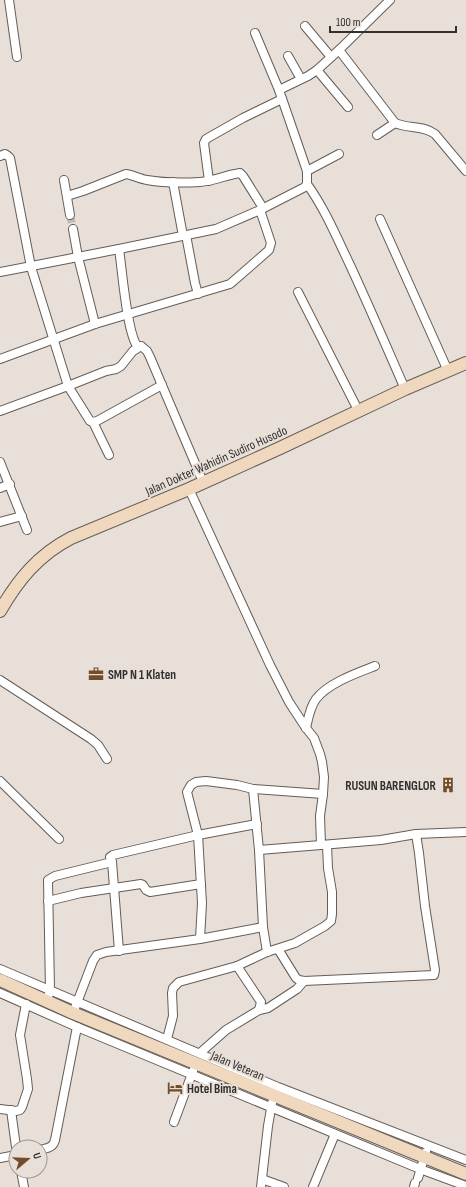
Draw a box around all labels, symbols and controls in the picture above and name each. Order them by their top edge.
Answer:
scale bar [330,8,456,34]
text: 100 m [336,15,361,30]
street label: Jalan Dokter Wahidin Sudiro Husodo [142,422,290,500]
office icon: SMP N 1 Klaten [87,665,105,683]
place label: SMP N 1 Klaten [108,667,176,683]
building icon: RUSUN BARENGLOR [439,776,457,794]
place label: RUSUN BARENGLOR [345,778,437,794]
street label: Jalan Veteran [208,1047,267,1084]
hotel icon: Hotel Bima [166,1079,184,1097]
place label: Hotel Bima [187,1081,237,1097]
north arrow [8,1139,48,1179]
text: U [30,1151,44,1161]

